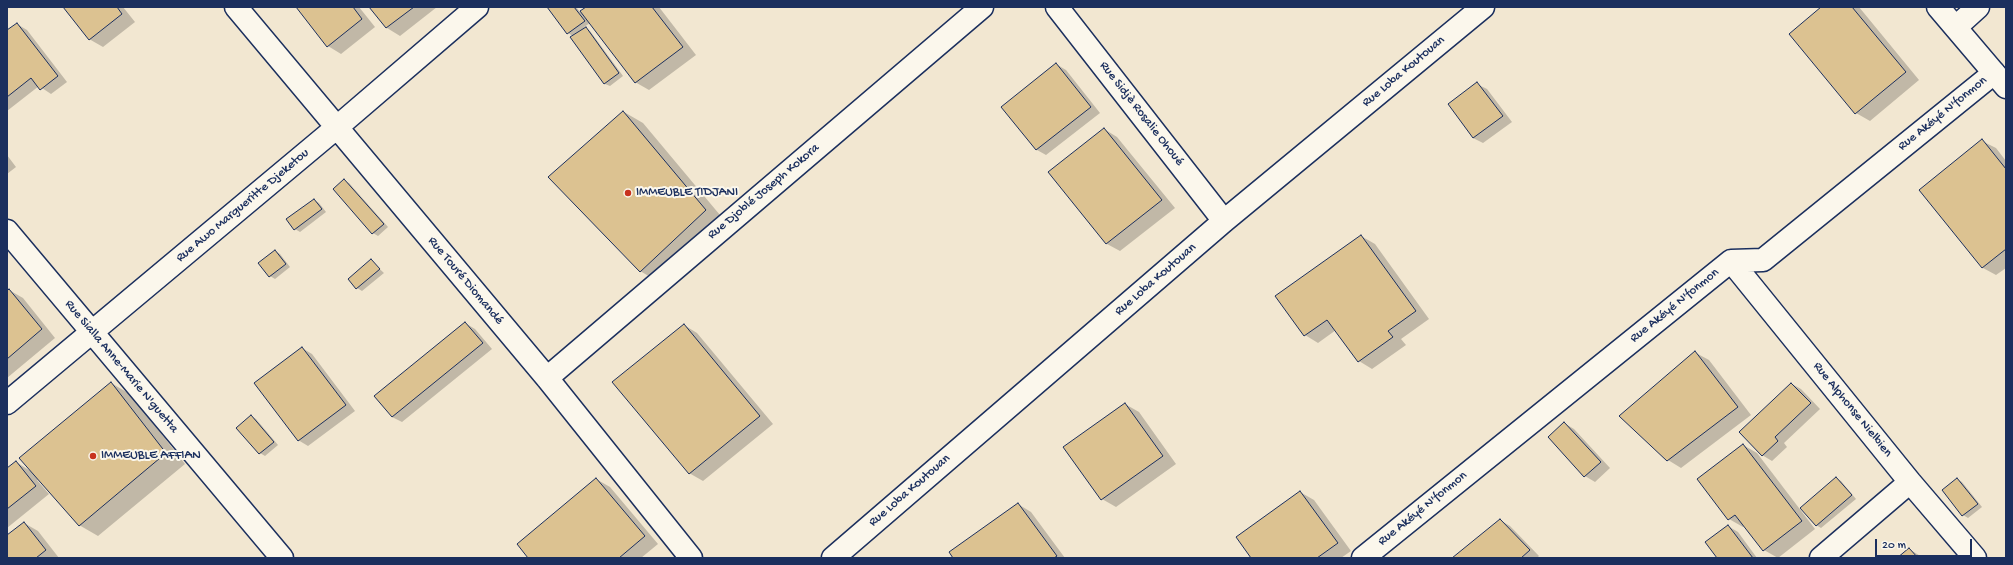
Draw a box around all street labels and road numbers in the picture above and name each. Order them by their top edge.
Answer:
street label: Rue Loba Koutouan [1360,33,1448,111]
street label: Rue Sidjè Rosalie Ohoué [1095,59,1187,169]
street label: Rue Akéyé N'fonmon [1895,73,1991,155]
street label: Rue Djoblé Joseph Kokora [705,141,823,243]
street label: Rue Awo Margueritte Djeketou [173,146,313,266]
street label: Rue Touré Diomandé [424,234,506,328]
street label: Rue Loba Koutouan [1112,240,1200,320]
street label: Rue Akéyé N'fonmon [1627,265,1723,347]
street label: Rue Sialla Anne-Marie N'guetta [61,297,181,437]
street label: Rue Alphonse Nielbien [1809,359,1895,461]
street label: Rue Loba Koutouan [866,451,954,531]
street label: Rue Akéyé N'fonmon [1375,468,1471,550]

